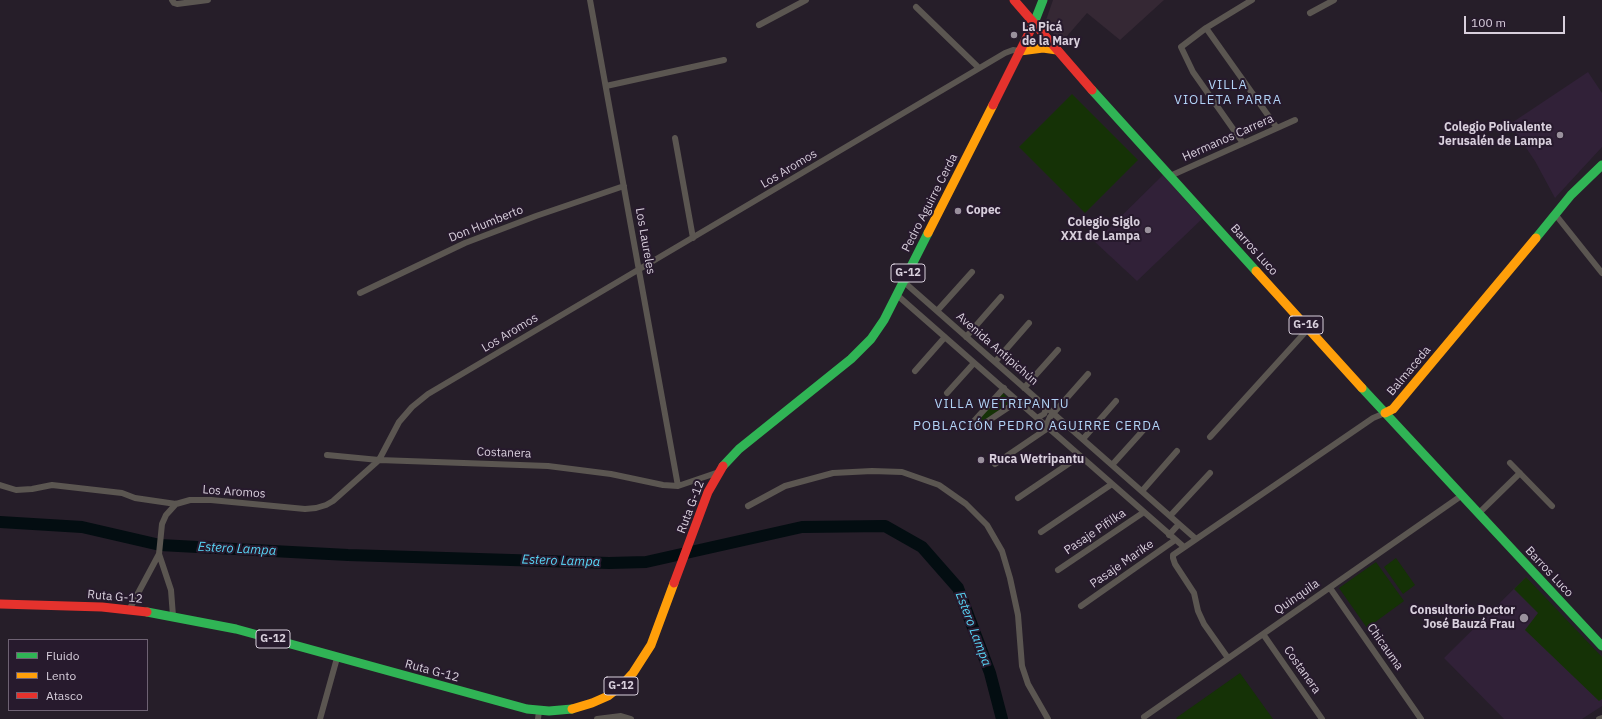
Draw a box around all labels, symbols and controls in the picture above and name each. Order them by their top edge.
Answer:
scale bar [1466,8,1567,34]
text: 100 m [1471,15,1506,30]
place label: La Picá de la Mary [1022,21,1080,49]
marker: La Picá de la Mary [1009,30,1019,40]
district label: VILLA VIOLETA PARRA [1174,77,1282,108]
street label: Hermanos Carrera [1180,111,1276,165]
place label: Colegio Polivalente Jerusalén de Lampa [1438,121,1552,149]
marker: Colegio Polivalente Jerusalén de Lampa [1555,130,1565,140]
street label: Los Aromos [758,147,820,191]
street label: Pedro Aguirre Cerda [899,152,961,254]
street label: Don Humberto [447,203,525,245]
place label: Copec [966,204,1001,218]
marker: Copec [953,206,963,216]
street label: Los Laureles [632,207,658,275]
place label: Colegio Siglo XXI de Lampa [1061,216,1140,244]
street label: Barros Luco [1227,221,1281,279]
marker: Colegio Siglo XXI de Lampa [1143,225,1153,235]
road number: G-12 [891,264,925,282]
street label: Avenida Antipichún [953,309,1041,389]
street label: Los Aromos [479,311,541,355]
road number: G-16 [1289,316,1323,334]
street label: Balmaceda [1384,343,1434,399]
district label: VILLA WETRIPANTU [935,396,1069,412]
district label: POBLACIÓN PEDRO AGUIRRE CERDA [913,418,1161,434]
street label: Costanera [476,445,532,461]
place label: Ruca Wetripantu [989,453,1084,467]
marker: Ruca Wetripantu [976,455,986,465]
street label: Ruta G-12 [674,478,708,536]
street label: Los Aromos [202,483,266,501]
street label: Pasaje Pifilka [1061,506,1129,558]
street label: Pasaje Marike [1087,537,1157,591]
water label: Estero Lampa [197,539,277,559]
street label: Barros Luco [1522,544,1576,600]
water label: Estero Lampa [521,552,601,570]
street label: Quinquila [1272,576,1322,618]
street label: Ruta G-12 [87,587,143,607]
water label: Estero Lampa [952,590,994,668]
place label: Consultorio Doctor José Bauzá Frau [1410,604,1515,632]
marker: Consultorio Doctor José Bauzá Frau [1518,612,1530,624]
street label: Chicauma [1364,621,1406,673]
road number: G-12 [256,630,290,648]
legend [8,639,148,711]
street label: Costanera [1280,643,1324,697]
text: Fluido [46,648,79,663]
street label: Ruta G-12 [403,657,461,685]
text: Lento [46,668,76,683]
road number: G-12 [604,677,638,695]
text: Atasco [46,688,83,703]

